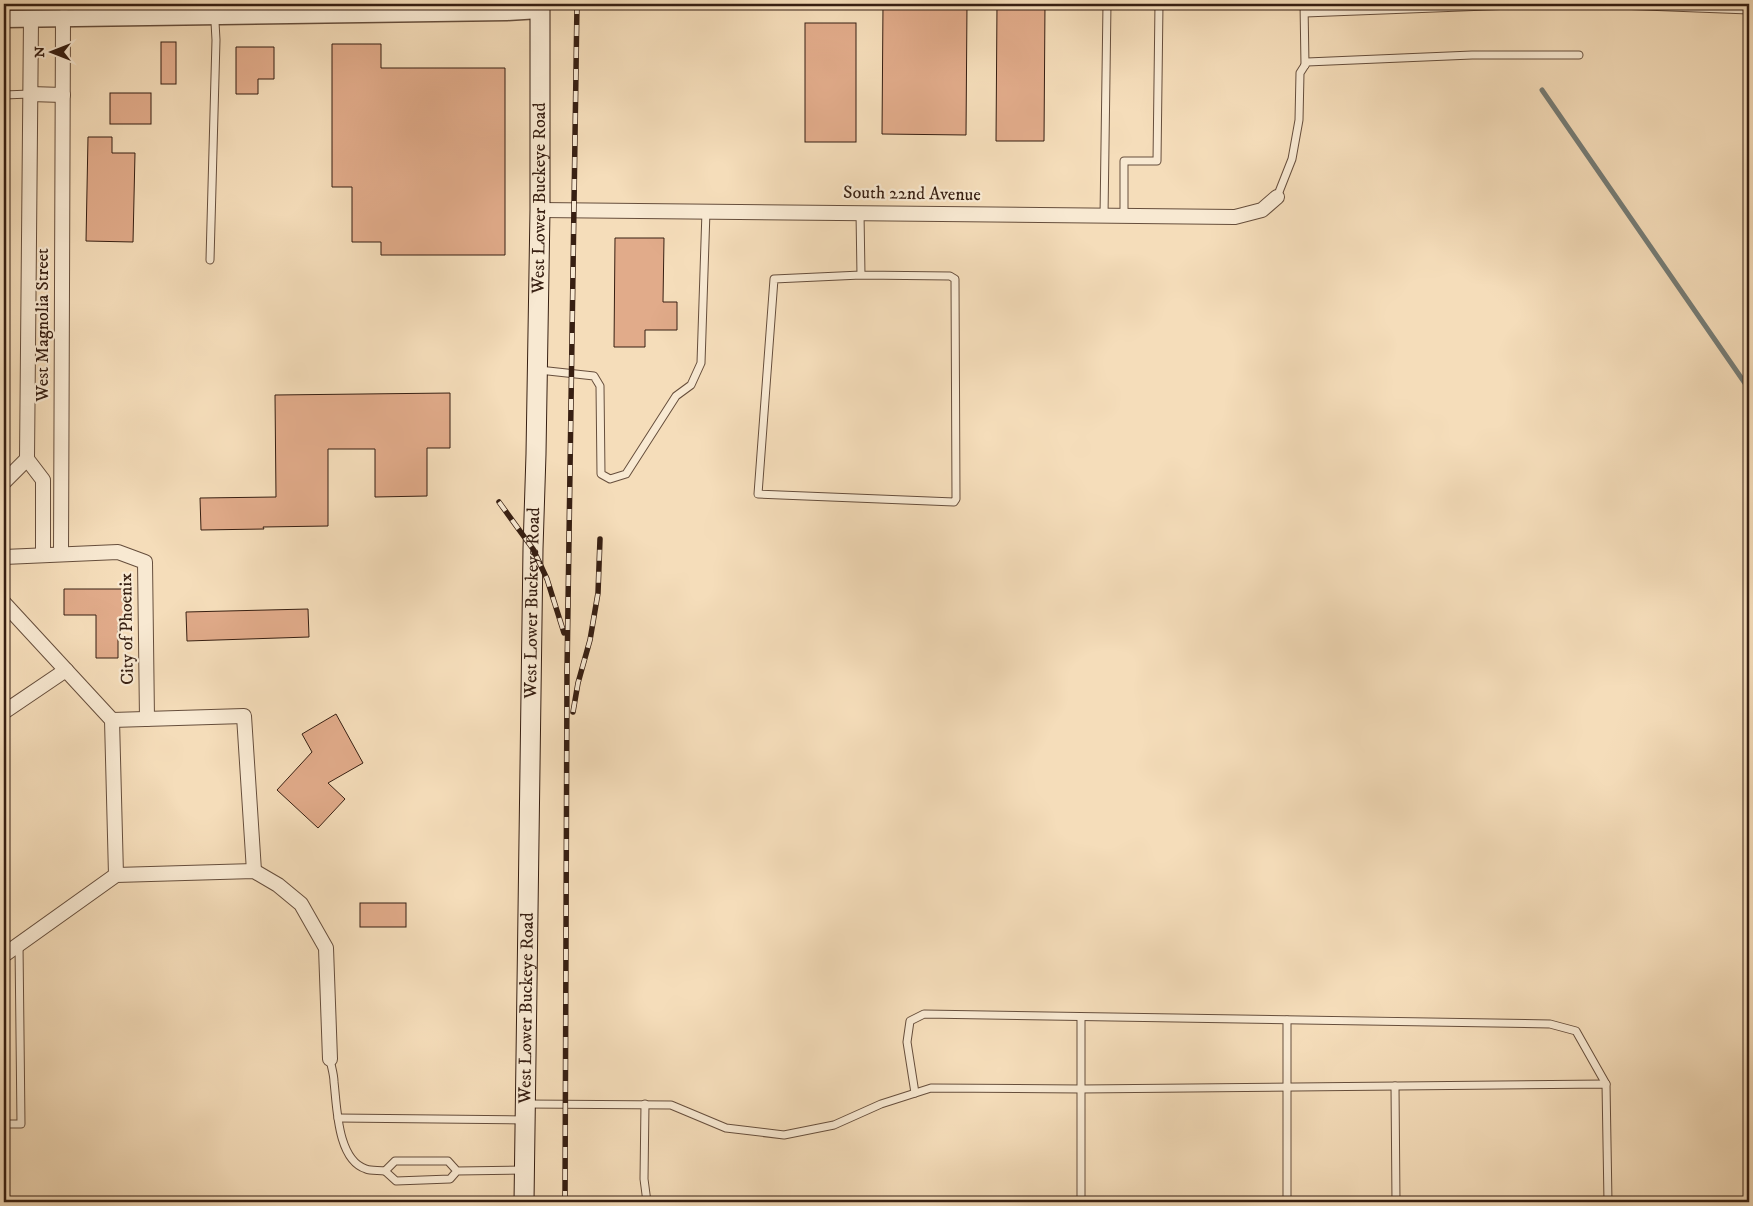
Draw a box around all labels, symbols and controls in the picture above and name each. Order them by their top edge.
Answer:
north arrow [28,28,78,78]
text: N [31,46,49,58]
street label: West Lower Buckeye Road [528,103,551,295]
street label: South 22nd Avenue [843,182,981,206]
street label: West Magnolia Street [32,248,54,403]
street label: West Lower Buckeye Road [520,507,545,700]
street label: City of Phoenix [115,573,139,685]
street label: West Lower Buckeye Road [514,912,539,1105]

